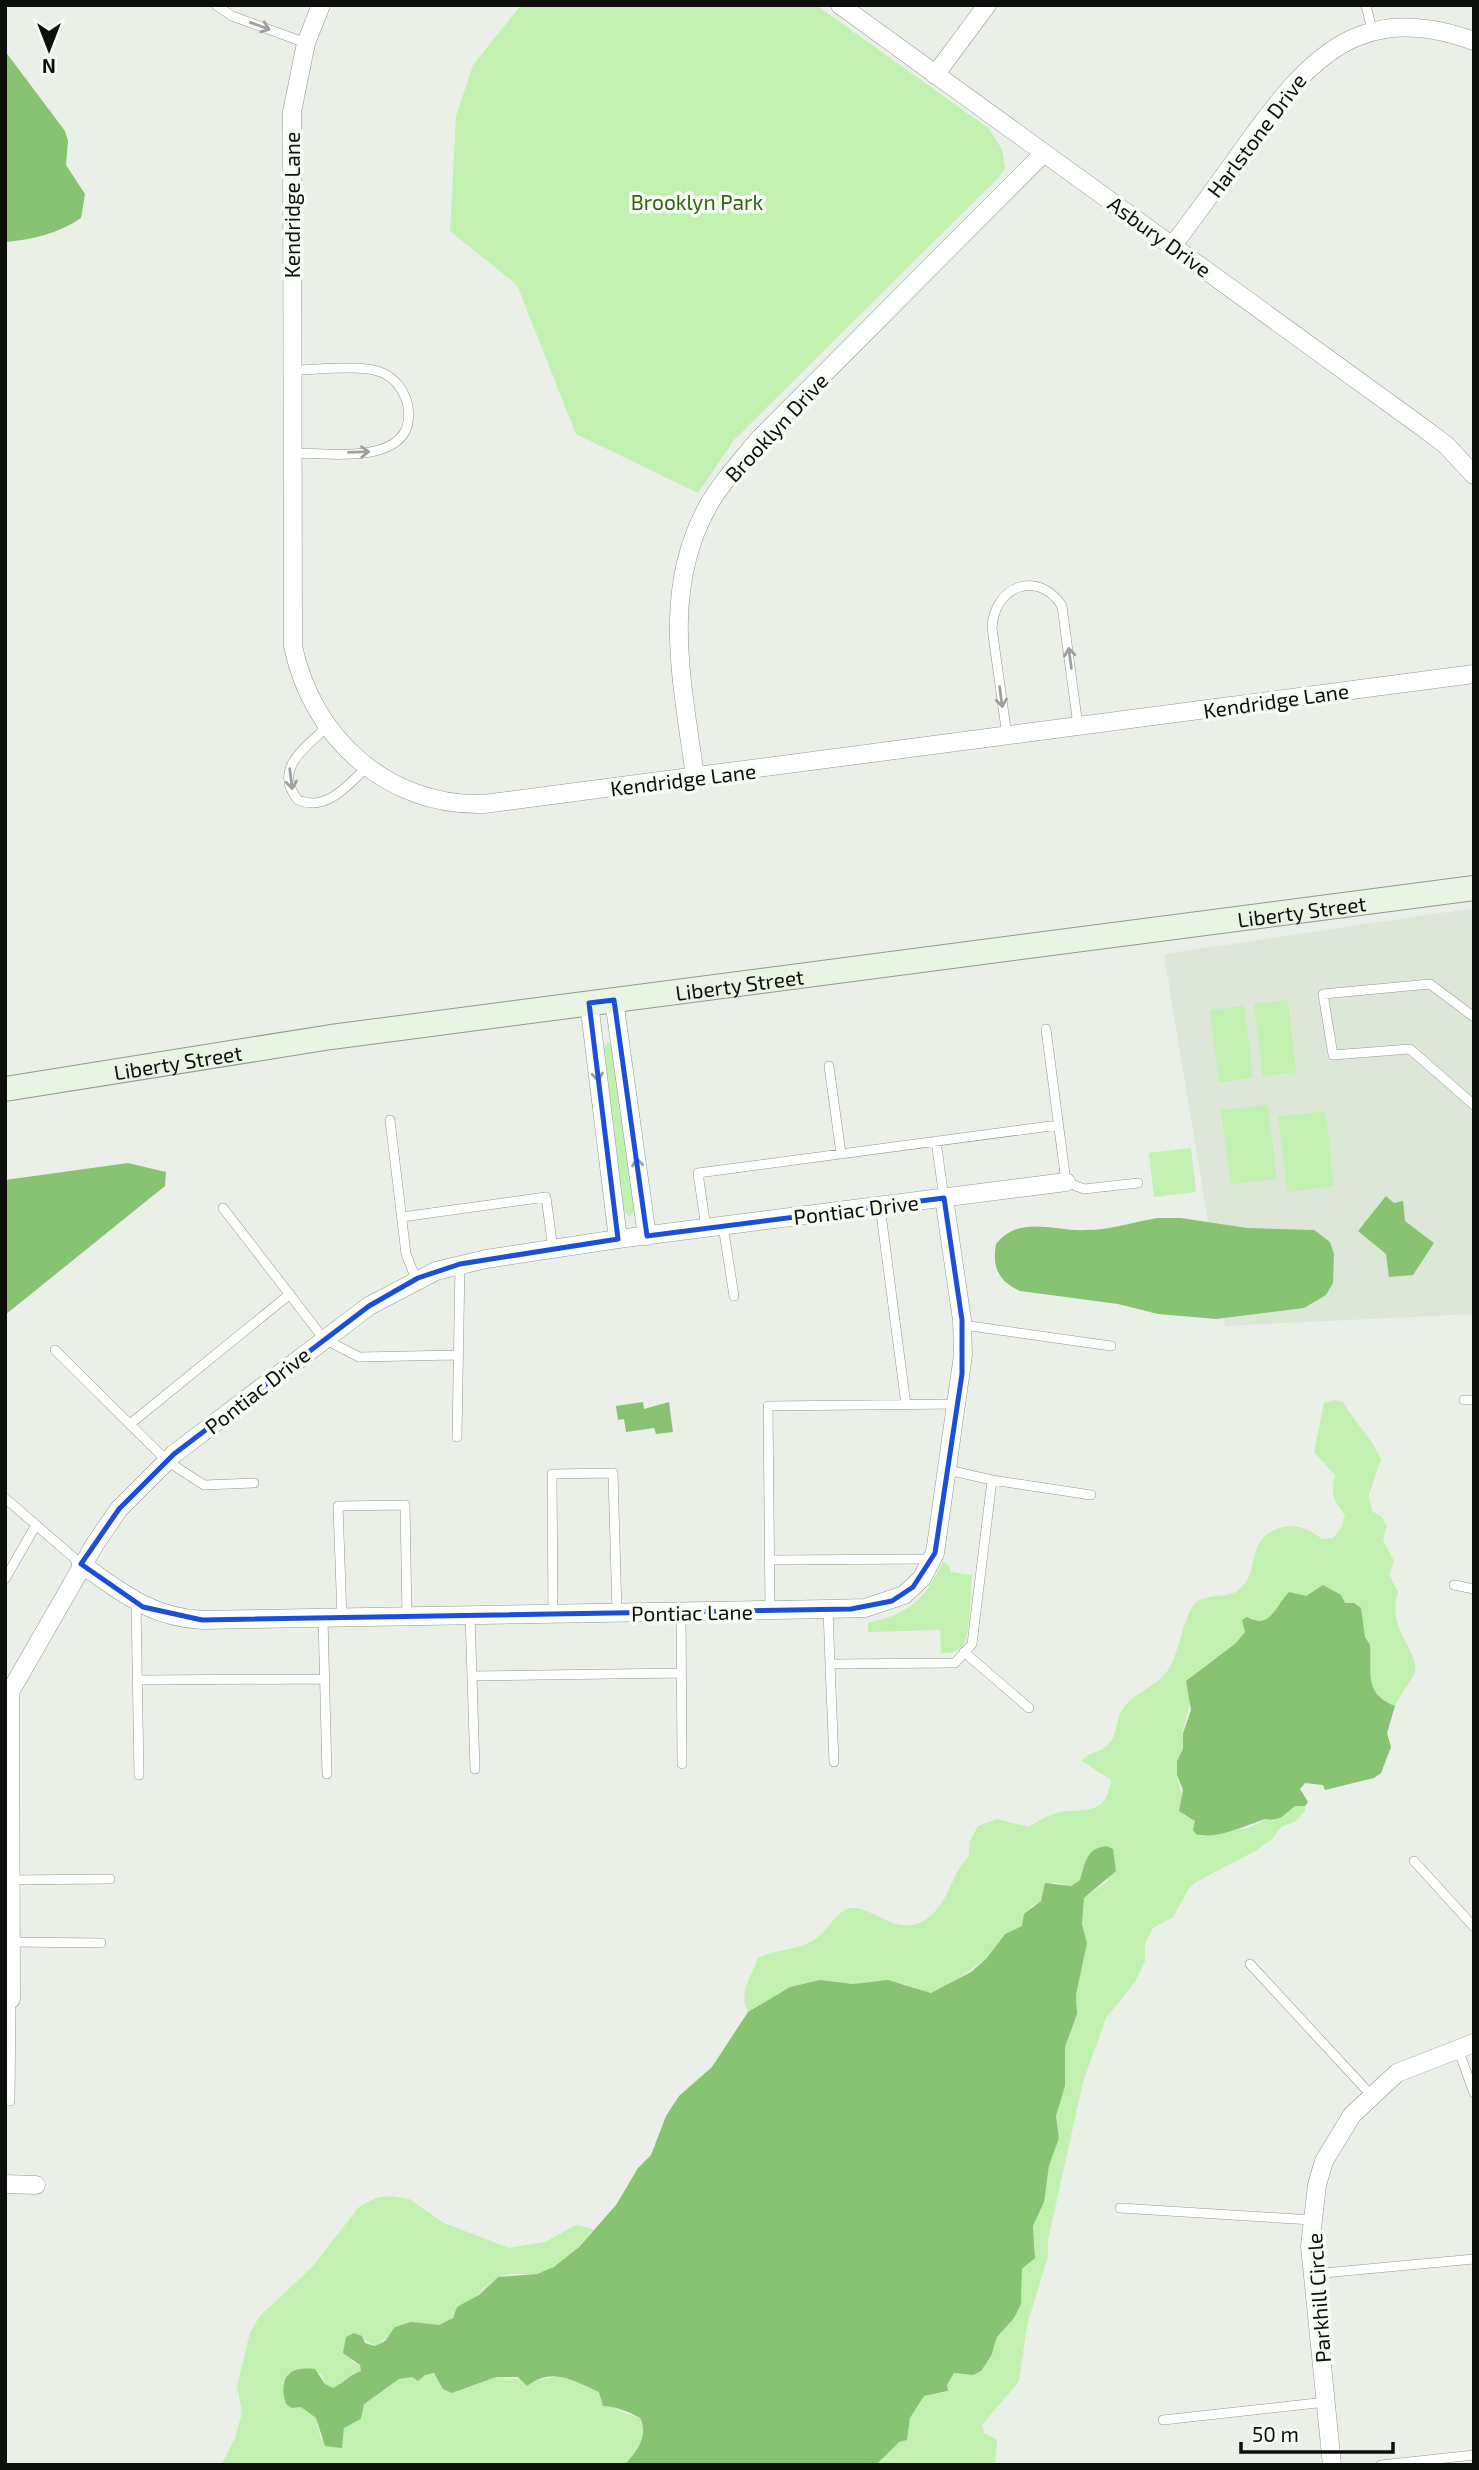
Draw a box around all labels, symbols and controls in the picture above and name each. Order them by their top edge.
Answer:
north arrow [14,14,84,84]
one-way arrow [248,21,270,33]
text: N [42,55,56,78]
street label: Harlstone Drive [1201,68,1311,202]
street label: Kendridge Lane [279,132,304,278]
park label: Brooklyn Park [631,189,764,214]
street label: Asbury Drive [1104,190,1216,282]
street label: Brooklyn Drive [719,368,833,486]
one-way arrow [347,446,370,459]
one-way arrow [1064,647,1077,670]
street label: Kendridge Lane [1202,677,1350,723]
one-way arrow [995,685,1008,708]
street label: Kendridge Lane [609,758,757,800]
one-way arrow [284,767,297,790]
street label: Liberty Street [1236,890,1367,931]
street label: Liberty Street [674,963,805,1005]
street label: Liberty Street [112,1039,244,1084]
one-way arrow [591,1059,604,1082]
one-way arrow [631,1157,644,1180]
street label: Pontiac Drive [792,1189,920,1229]
street label: Pontiac Drive [200,1341,314,1439]
street label: Pontiac Lane [631,1598,753,1626]
street label: Parkhill Circle [1301,2232,1335,2364]
scale bar [1241,2410,1393,2454]
text: 50 m [1252,2421,1299,2446]

